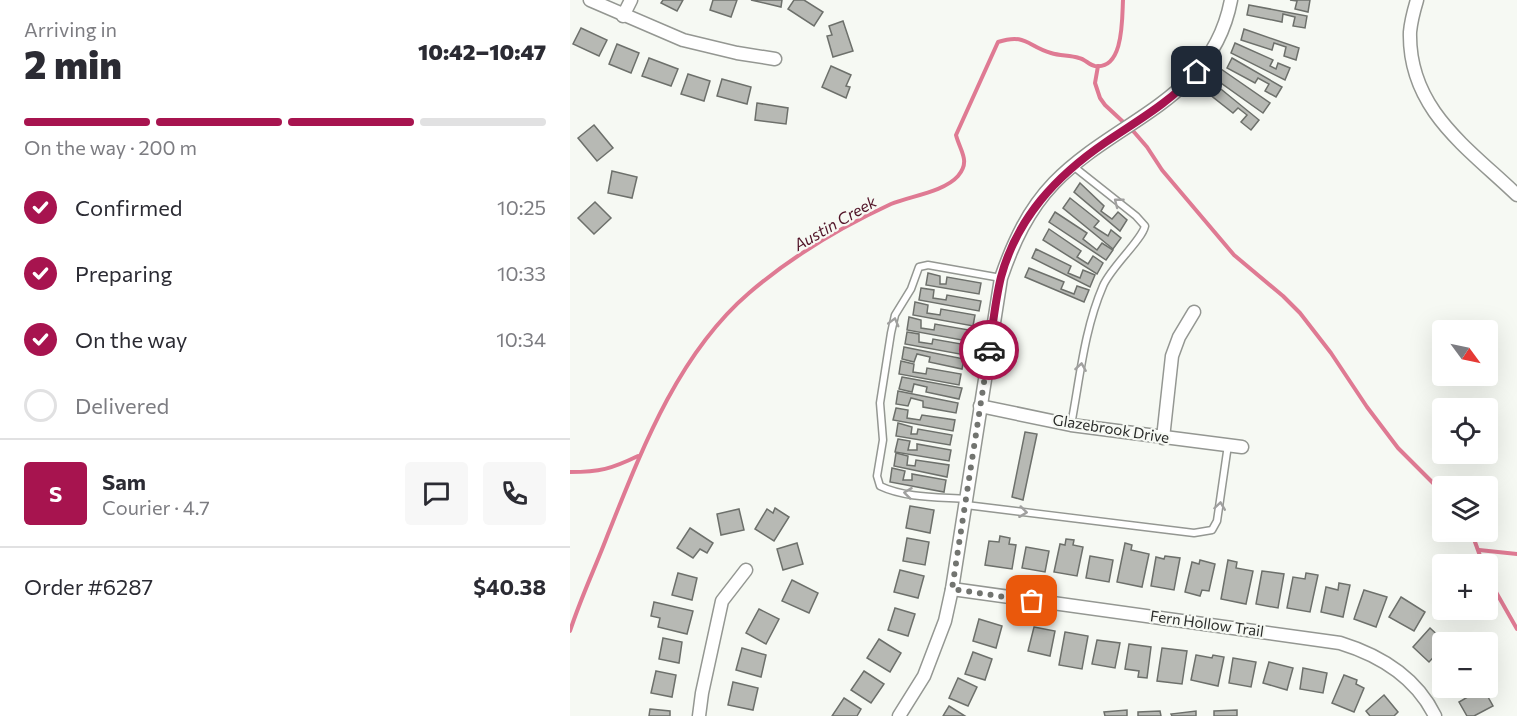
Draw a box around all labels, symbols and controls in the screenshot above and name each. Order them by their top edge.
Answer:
text: Arriving in [24,17,117,41]
text: 10:42–10:47 [418,38,546,65]
text: 2 min [24,39,122,87]
pin [1171,46,1222,97]
icon: home [1180,55,1213,88]
text: On the way · 200 m [24,135,197,159]
icon: check [24,191,57,224]
water label: Austin Creek [789,191,880,254]
text: Confirmed [75,194,182,221]
text: 10:25 [497,195,546,219]
one-way arrow [1113,198,1124,209]
icon: check [24,257,57,290]
text: Preparing [75,260,172,287]
text: 10:33 [497,261,546,285]
one-way arrow [887,317,899,328]
courier [959,320,1019,380]
north arrow [1432,320,1498,386]
map controls [1432,320,1498,698]
icon: check [24,323,57,356]
text: On the way [75,326,187,353]
text: 10:34 [496,327,546,351]
icon: car [973,334,1006,367]
one-way arrow [1074,363,1086,372]
text: Delivered [75,392,169,419]
button: locate [1432,398,1498,464]
street label: Glazebrook Drive [1052,410,1171,446]
button: chat [405,462,468,525]
button: phone [483,462,546,525]
text: Sam [102,468,146,495]
button: layers [1432,476,1498,542]
text: S [49,480,62,507]
one-way arrow [903,487,912,500]
text: Courier · 4.7 [102,495,210,519]
one-way arrow [1213,502,1225,511]
one-way arrow [1019,505,1028,517]
button: + [1432,554,1498,620]
text: Order #6287 [24,573,153,600]
text: $40.38 [473,573,546,600]
pin [1006,575,1057,626]
icon: bag [1015,584,1048,617]
street label: Fern Hollow Trail [1149,606,1265,640]
button: − [1432,632,1498,698]

